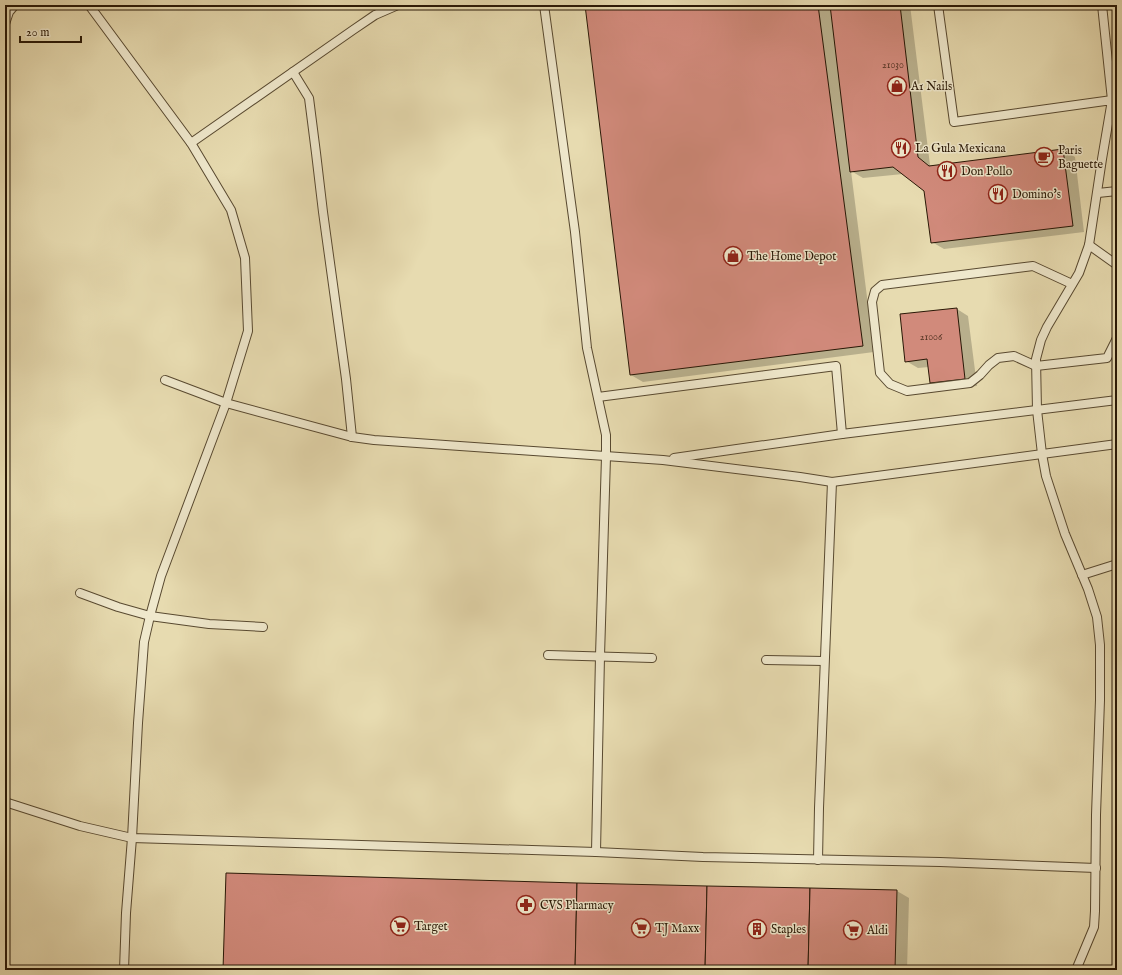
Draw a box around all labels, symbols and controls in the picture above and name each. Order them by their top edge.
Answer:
scale bar [20,18,81,44]
text: 20 m [26,25,49,40]
house number: 21030 [882,59,904,72]
shop icon: A1 Nails [886,75,908,97]
place label: A1 Nails [910,79,952,94]
restaurant icon: La Gula Mexicana [890,137,912,159]
place label: La Gula Mexicana [915,141,1007,156]
place label: Paris Baguette [1058,143,1104,172]
cafe icon: Paris Baguette [1033,146,1055,168]
restaurant icon: Don Pollo [936,160,958,182]
place label: Don Pollo [961,164,1013,179]
restaurant icon: Domino's [987,183,1009,205]
place label: Domino's [1012,187,1061,202]
shop icon: The Home Depot [722,245,744,267]
place label: The Home Depot [747,249,836,265]
house number: 21006 [920,331,943,344]
pharmacy icon: CVS Pharmacy [515,894,537,916]
place label: CVS Pharmacy [540,898,614,913]
supermarket icon: Target [389,915,411,937]
supermarket icon: TJ Maxx [630,917,652,939]
building icon: Staples [746,918,768,940]
place label: Target [414,919,448,934]
supermarket icon: Aldi [842,919,864,941]
place label: TJ Maxx [655,921,700,937]
place label: Staples [771,922,806,938]
place label: Aldi [866,923,888,938]

